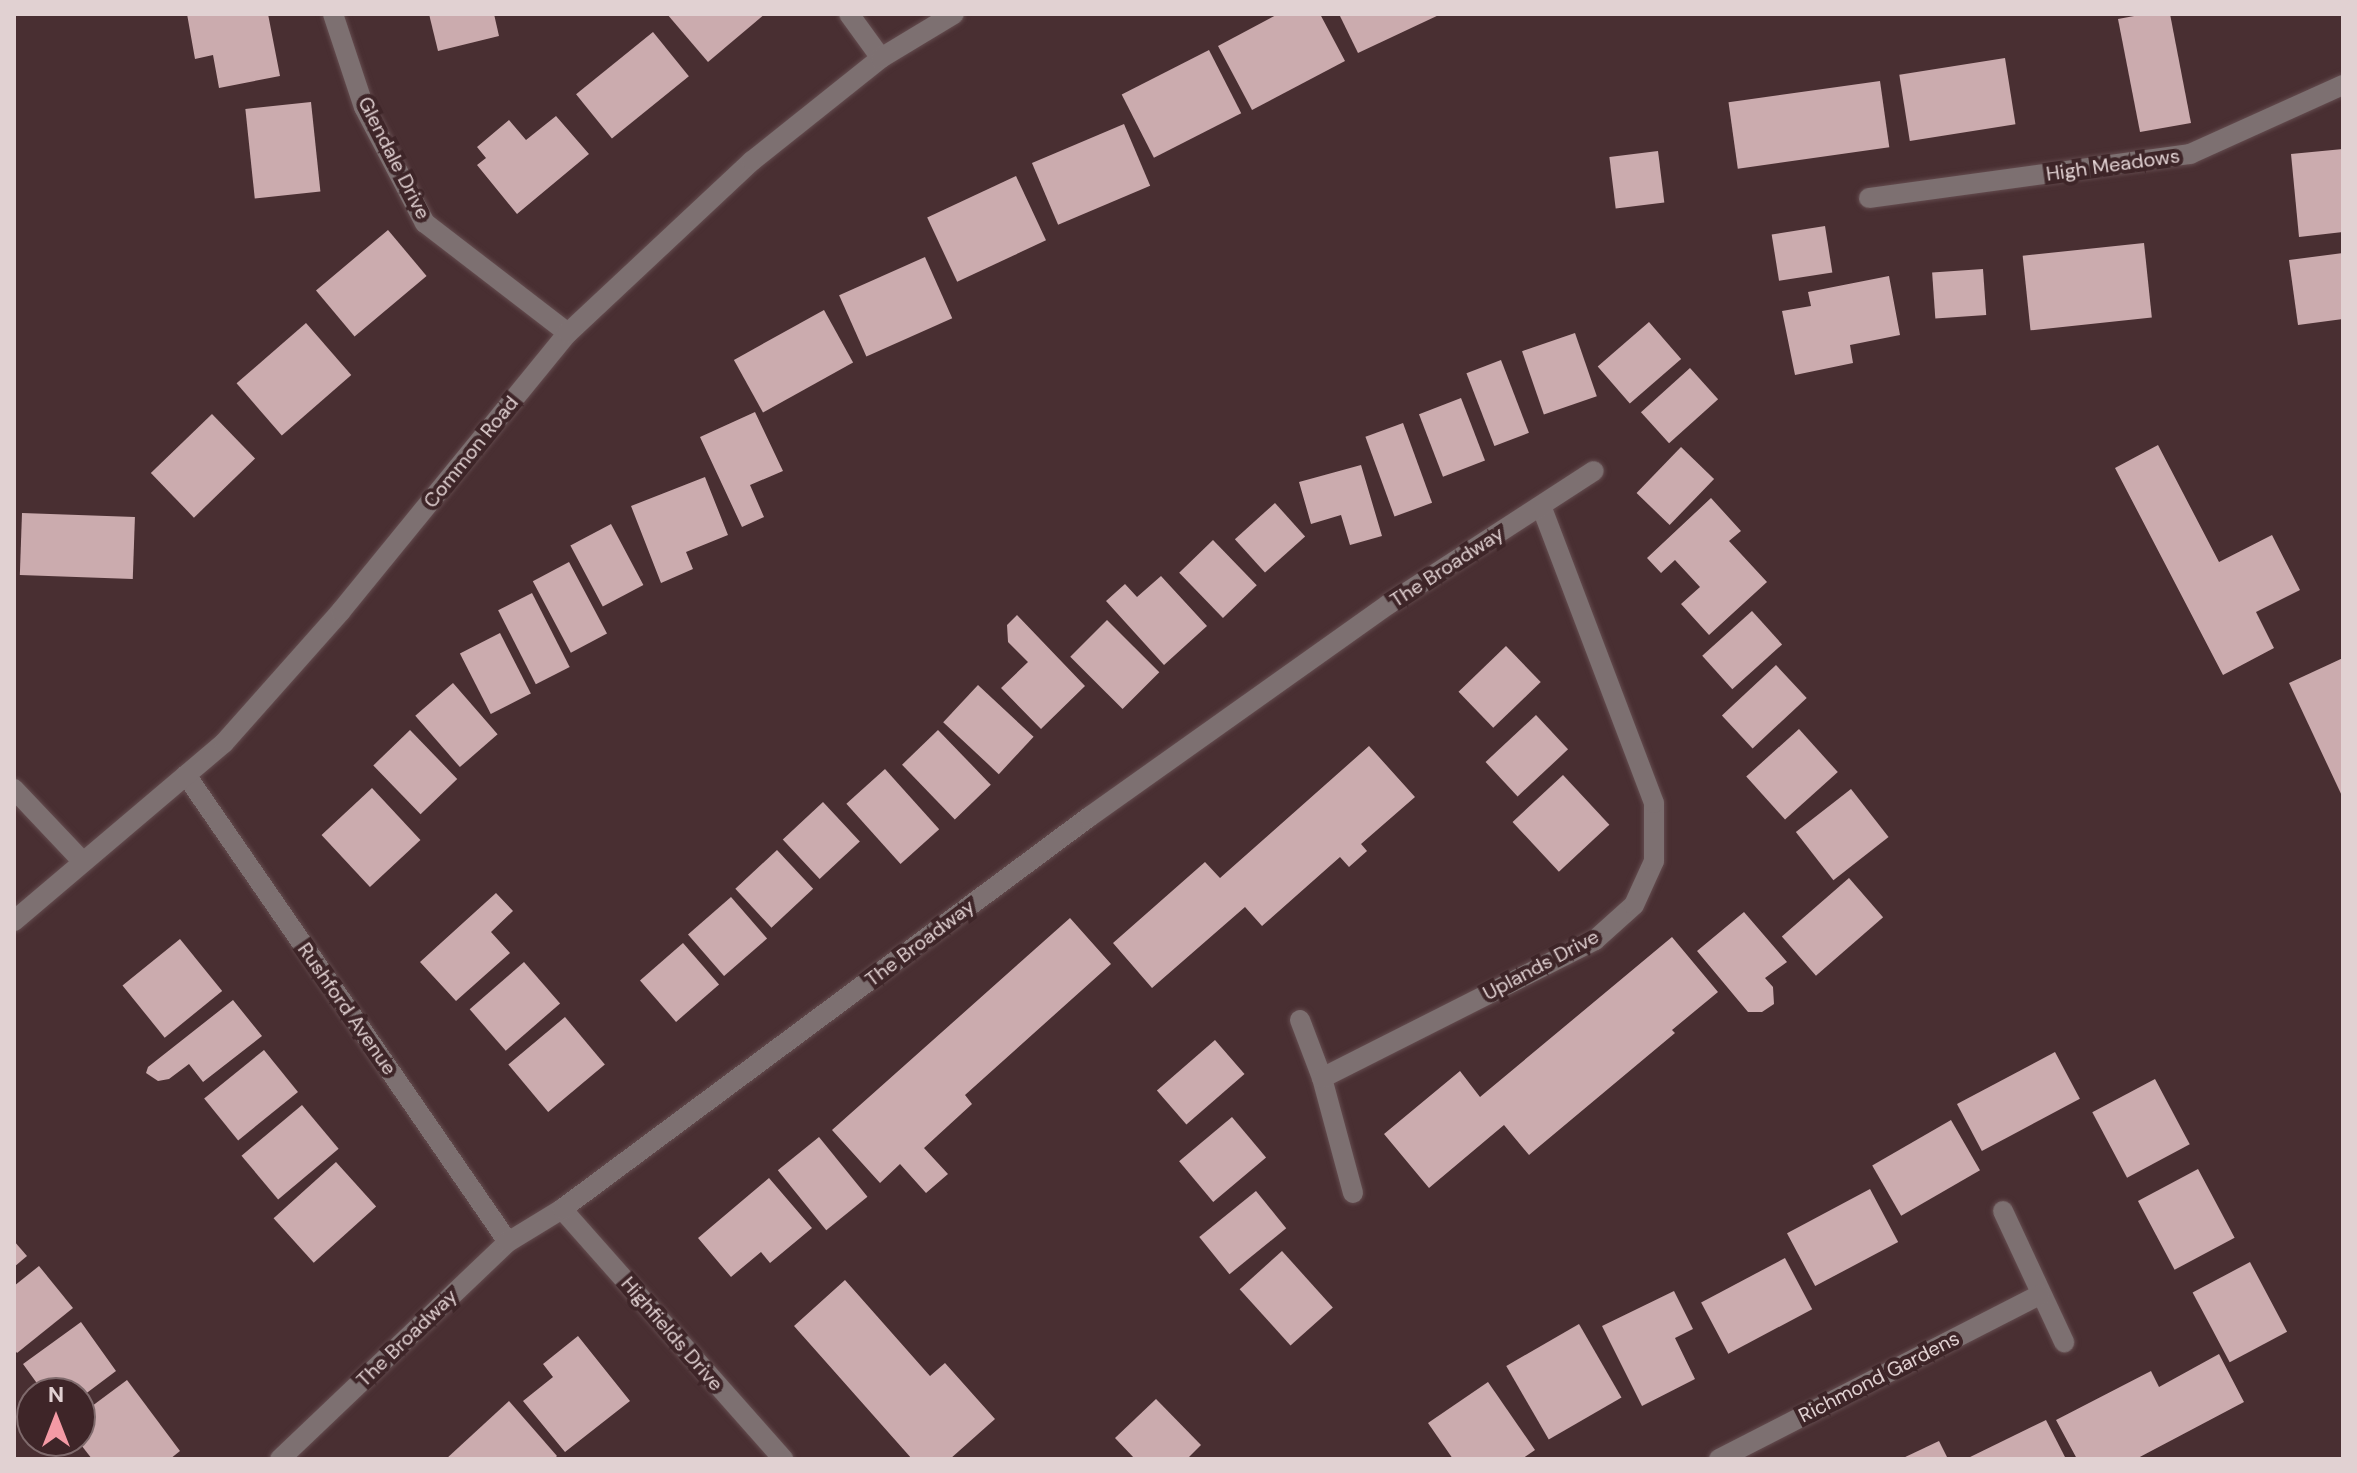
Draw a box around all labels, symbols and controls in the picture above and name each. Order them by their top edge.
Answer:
street label: Glendale Drive [353,93,435,223]
street label: High Meadows [2045,144,2181,186]
street label: Common Road [419,391,523,513]
street label: The Broadway [1386,521,1508,613]
street label: The Broadway [861,894,979,992]
street label: Uplands Drive [1479,924,1603,1006]
street label: Rushford Avenue [292,938,402,1080]
street label: Highfields Drive [616,1272,728,1396]
street label: The Broadway [352,1284,462,1392]
street label: Richmond Gardens [1795,1326,1963,1428]
north arrow [16,1377,96,1457]
text: N [48,1380,64,1409]

